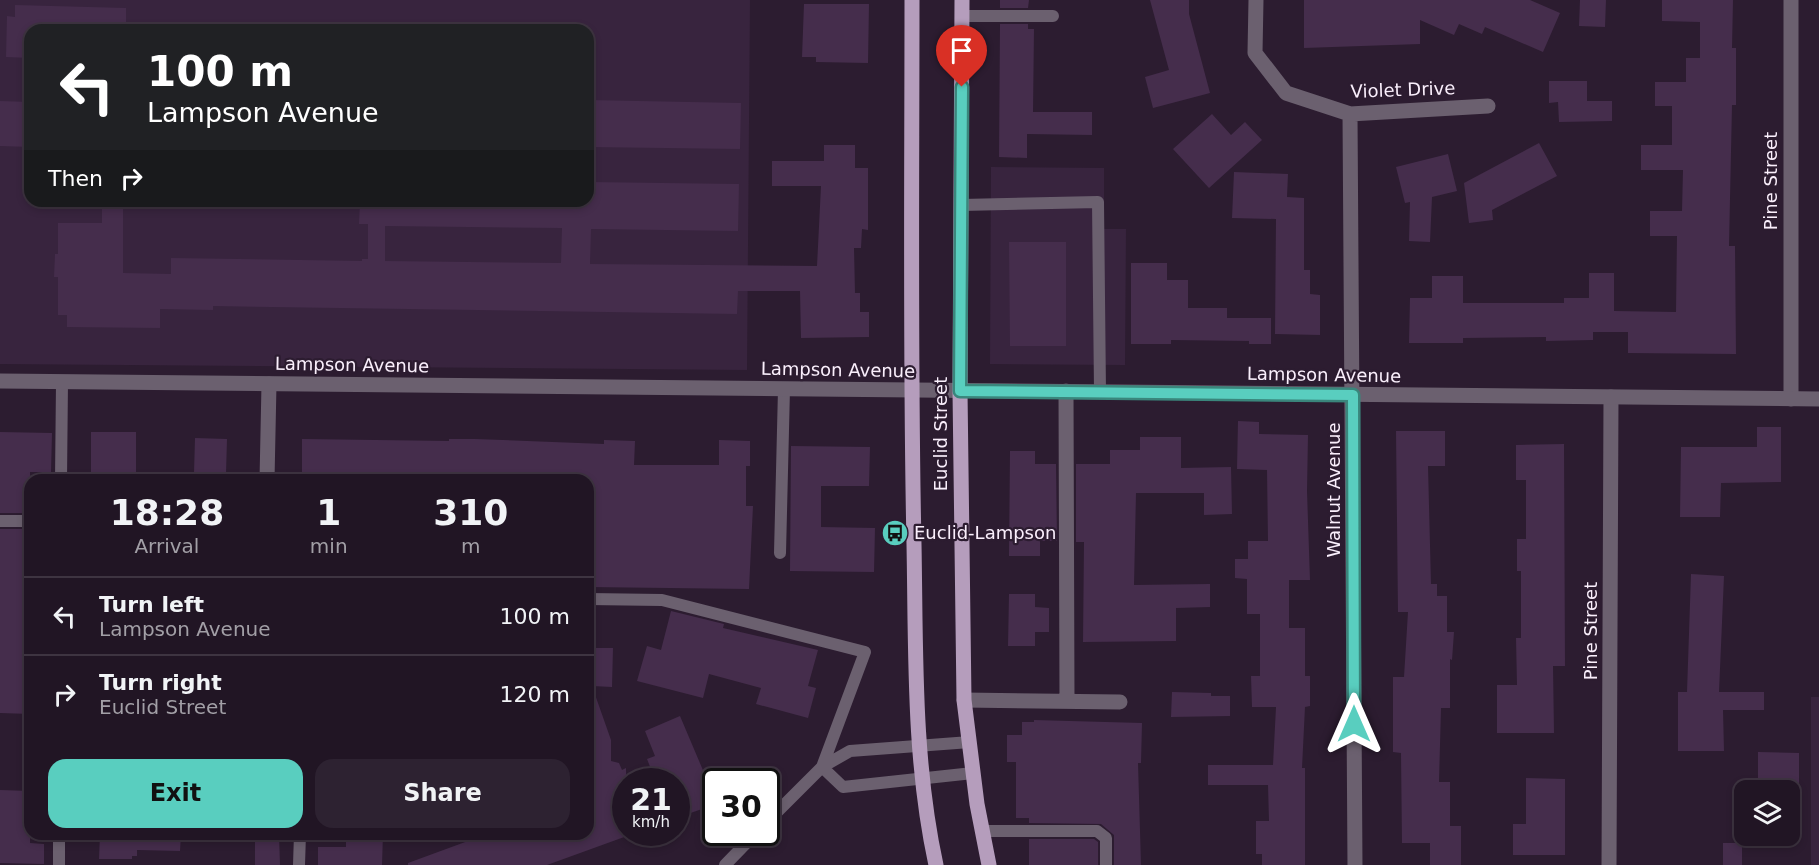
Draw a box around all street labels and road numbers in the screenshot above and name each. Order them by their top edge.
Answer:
street label: Violet Drive [1350,77,1456,102]
street label: Pine Street [1760,132,1781,230]
street label: Lampson Avenue [275,353,429,376]
street label: Lampson Avenue [761,358,915,381]
street label: Lampson Avenue [1247,363,1401,386]
street label: Euclid Street [930,377,951,491]
street label: Walnut Avenue [1323,422,1344,558]
street label: Pine Street [1580,582,1601,680]

